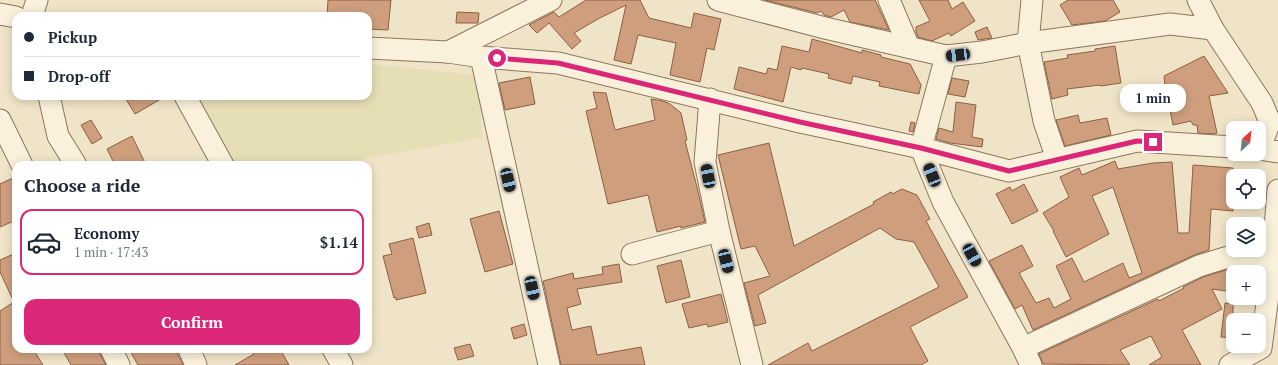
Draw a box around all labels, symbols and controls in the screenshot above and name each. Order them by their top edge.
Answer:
text: Pickup [48,27,97,47]
car [945,48,971,62]
route start [488,49,506,67]
text: Drop-off [48,66,110,86]
callout: 1 min [1120,84,1186,112]
text: 1 min [1135,89,1171,107]
north arrow [1226,121,1266,161]
map controls [1226,121,1266,353]
route end [1144,133,1162,151]
car [922,162,942,188]
car [700,163,716,189]
car [499,167,517,193]
button: locate [1226,169,1266,209]
text: Choose a ride [24,173,140,197]
button: layers [1226,217,1266,257]
text: Economy [74,223,139,243]
icon: car [26,224,62,260]
text: $1.14 [320,232,358,252]
car [961,242,983,268]
text: 1 min · 17:43 [74,243,148,261]
car [717,248,735,274]
button: + [1226,265,1266,305]
car [524,275,540,301]
button: Confirm [24,299,360,345]
button: − [1226,313,1266,353]

